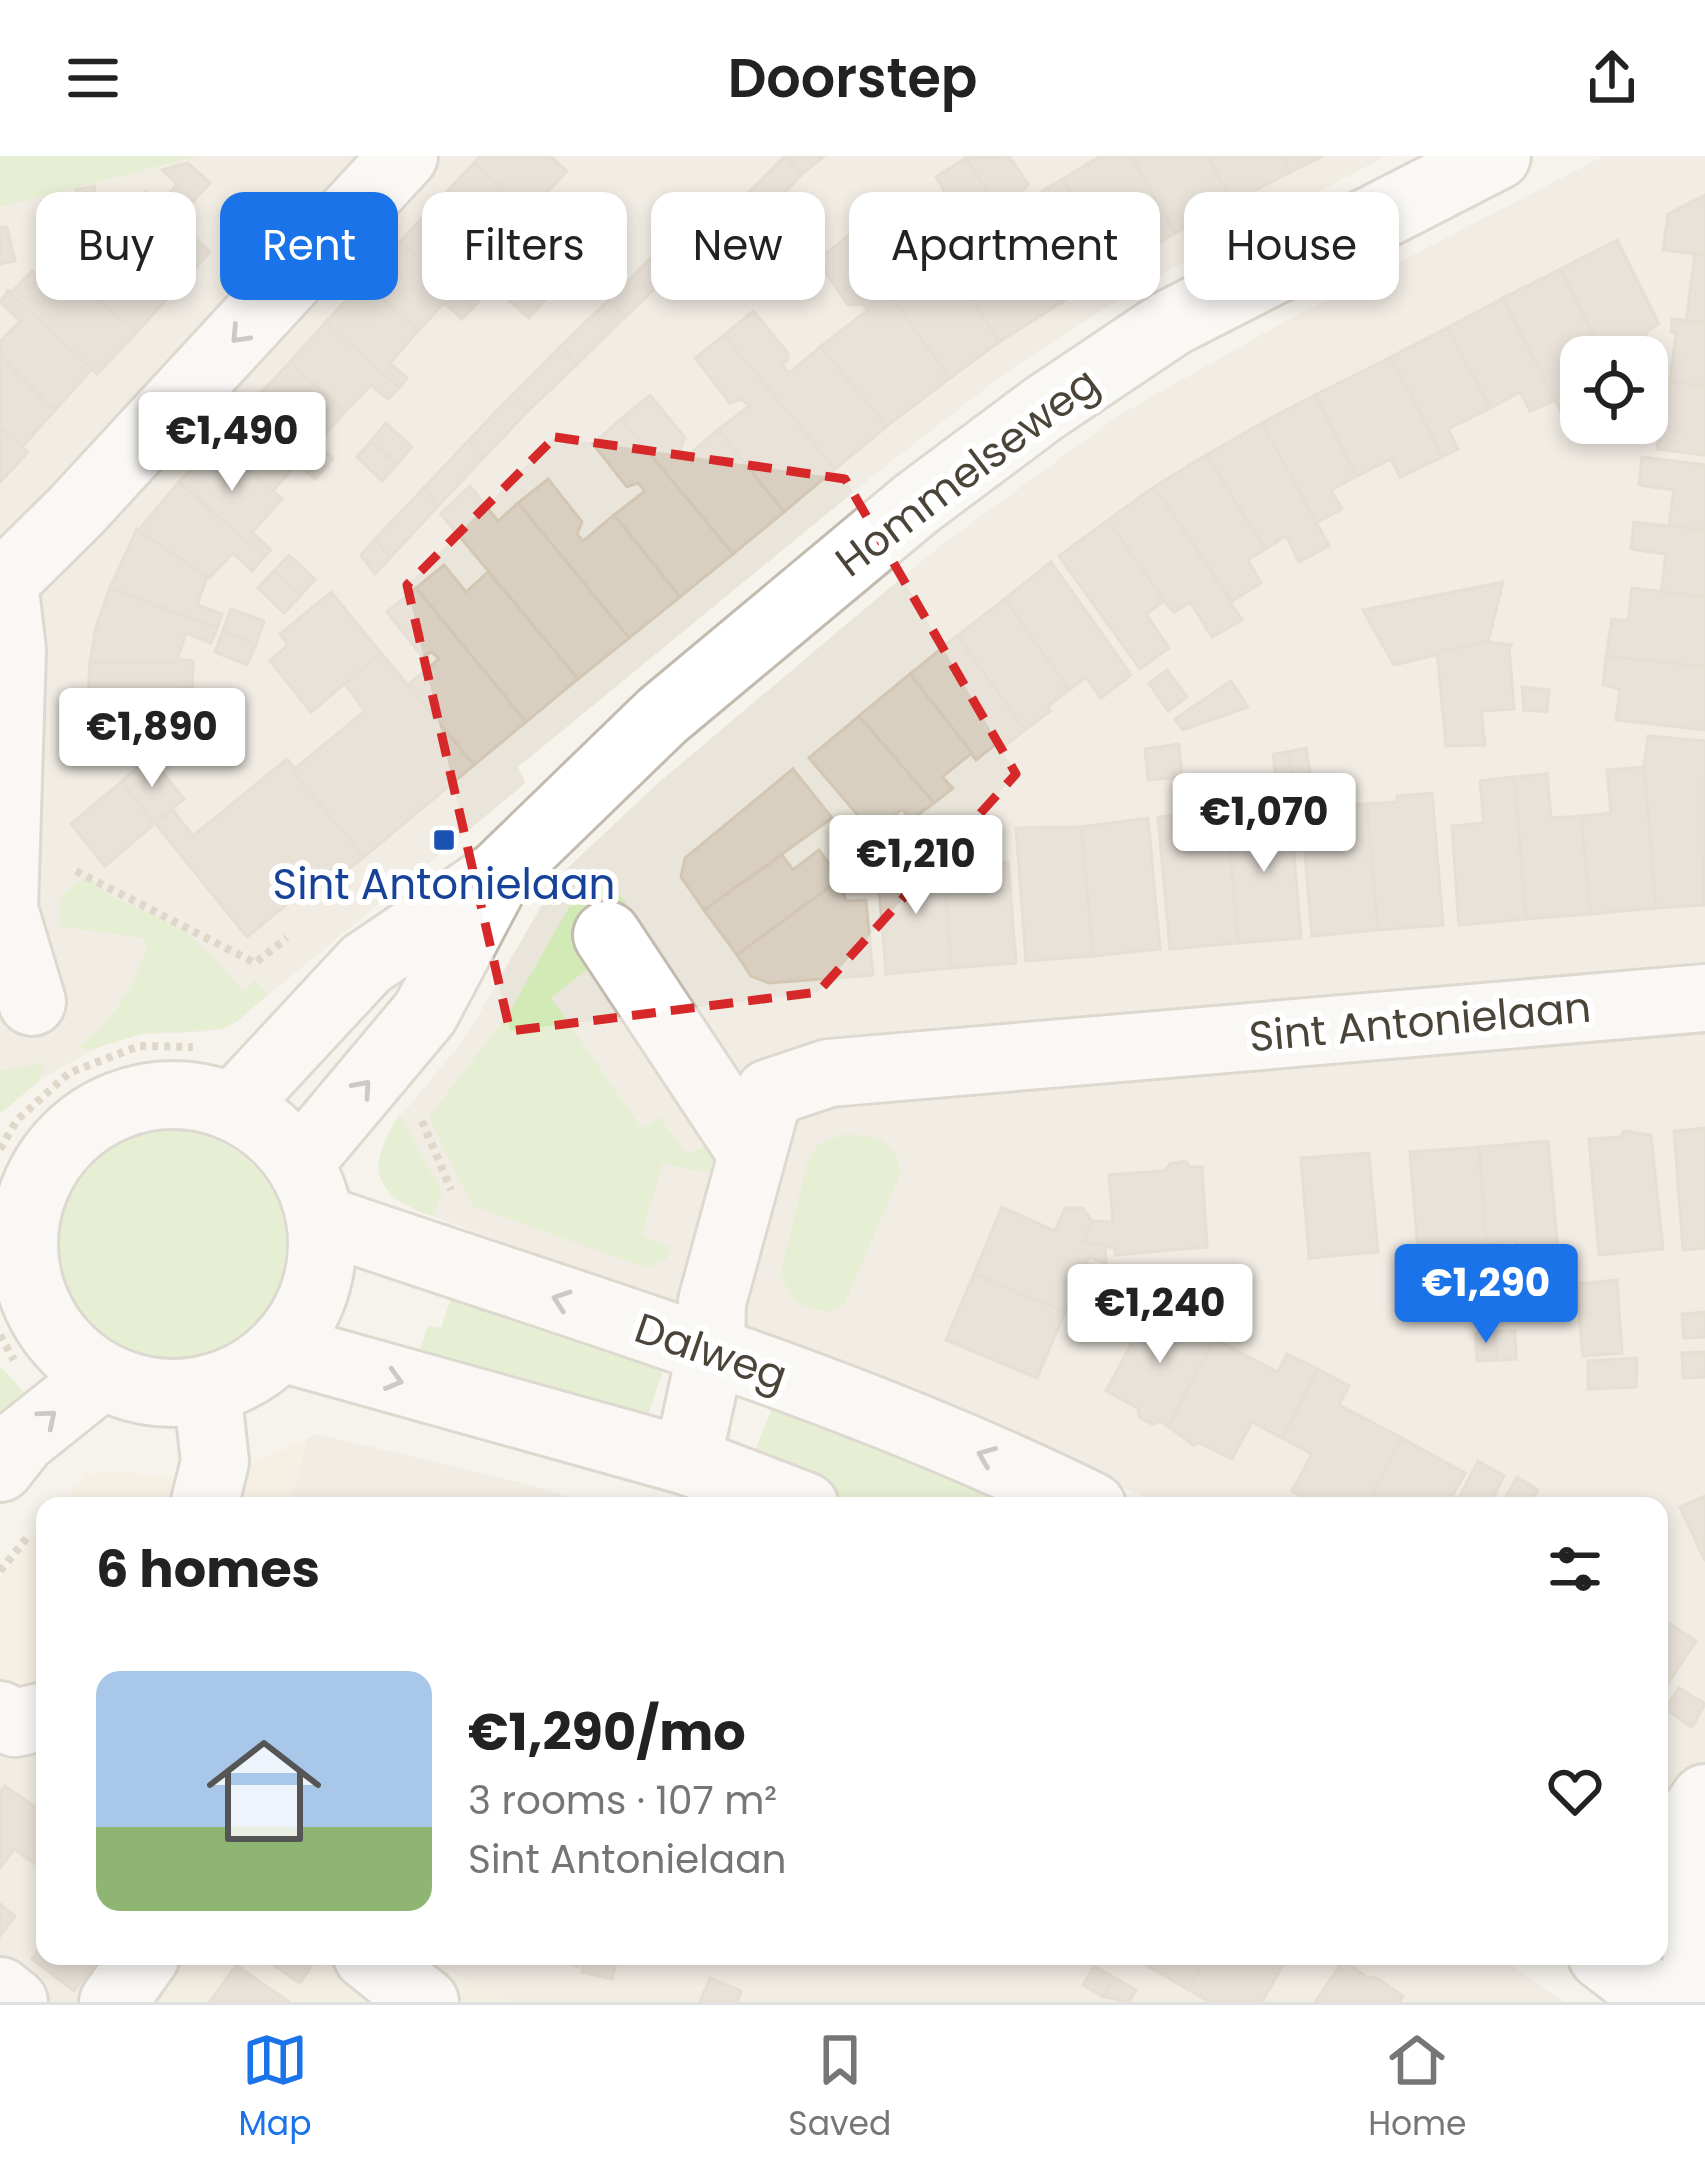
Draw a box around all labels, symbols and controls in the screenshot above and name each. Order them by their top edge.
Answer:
text: Doorstep [728,40,977,116]
icon: menu [60,45,126,111]
icon: share [1579,45,1645,111]
chip: Buy [36,192,196,300]
chip: Rent [220,192,398,300]
chip: Filters [422,192,627,300]
chip: New [651,192,825,300]
chip: Apartment [849,192,1160,300]
chip: House [1184,192,1399,300]
one-way arrow [232,321,253,342]
map controls [1560,336,1668,444]
button: locate [1560,336,1668,444]
street label: Hommelseweg [823,353,1111,591]
pin: €1,490 [134,392,330,494]
text: €1,490 [166,403,298,458]
pin: €1,890 [54,688,250,790]
text: €1,890 [86,699,218,754]
pin: €1,070 [1166,773,1362,875]
text: €1,070 [1200,784,1328,839]
pin: €1,210 [818,815,1014,917]
text: €1,210 [856,826,976,881]
marker: Sint Antonielaan [431,827,457,853]
place label: Sint Antonielaan [273,855,615,914]
street label: Sint Antonielaan [1247,978,1593,1066]
one-way arrow [349,1080,370,1102]
pin: €1,290 [1388,1244,1584,1346]
text: €1,290 [1422,1255,1550,1310]
pin: €1,240 [1062,1264,1258,1366]
text: €1,240 [1094,1275,1226,1330]
one-way arrow [551,1290,572,1315]
street label: Dalweg [627,1299,795,1405]
one-way arrow [383,1365,404,1390]
one-way arrow [34,1411,56,1433]
one-way arrow [977,1446,998,1470]
text: 6 homes [96,1533,320,1605]
icon: filters [1542,1536,1608,1602]
text: €1,290/mo [468,1696,746,1768]
icon: home [192,1719,336,1863]
icon: heart [1542,1758,1608,1824]
text: 3 rooms · 107 m² [468,1773,777,1828]
text: Sint Antonielaan [468,1832,786,1887]
tab: Map [238,2027,311,2149]
tab: Saved [788,2027,891,2149]
tab: Home [1368,2027,1467,2149]

